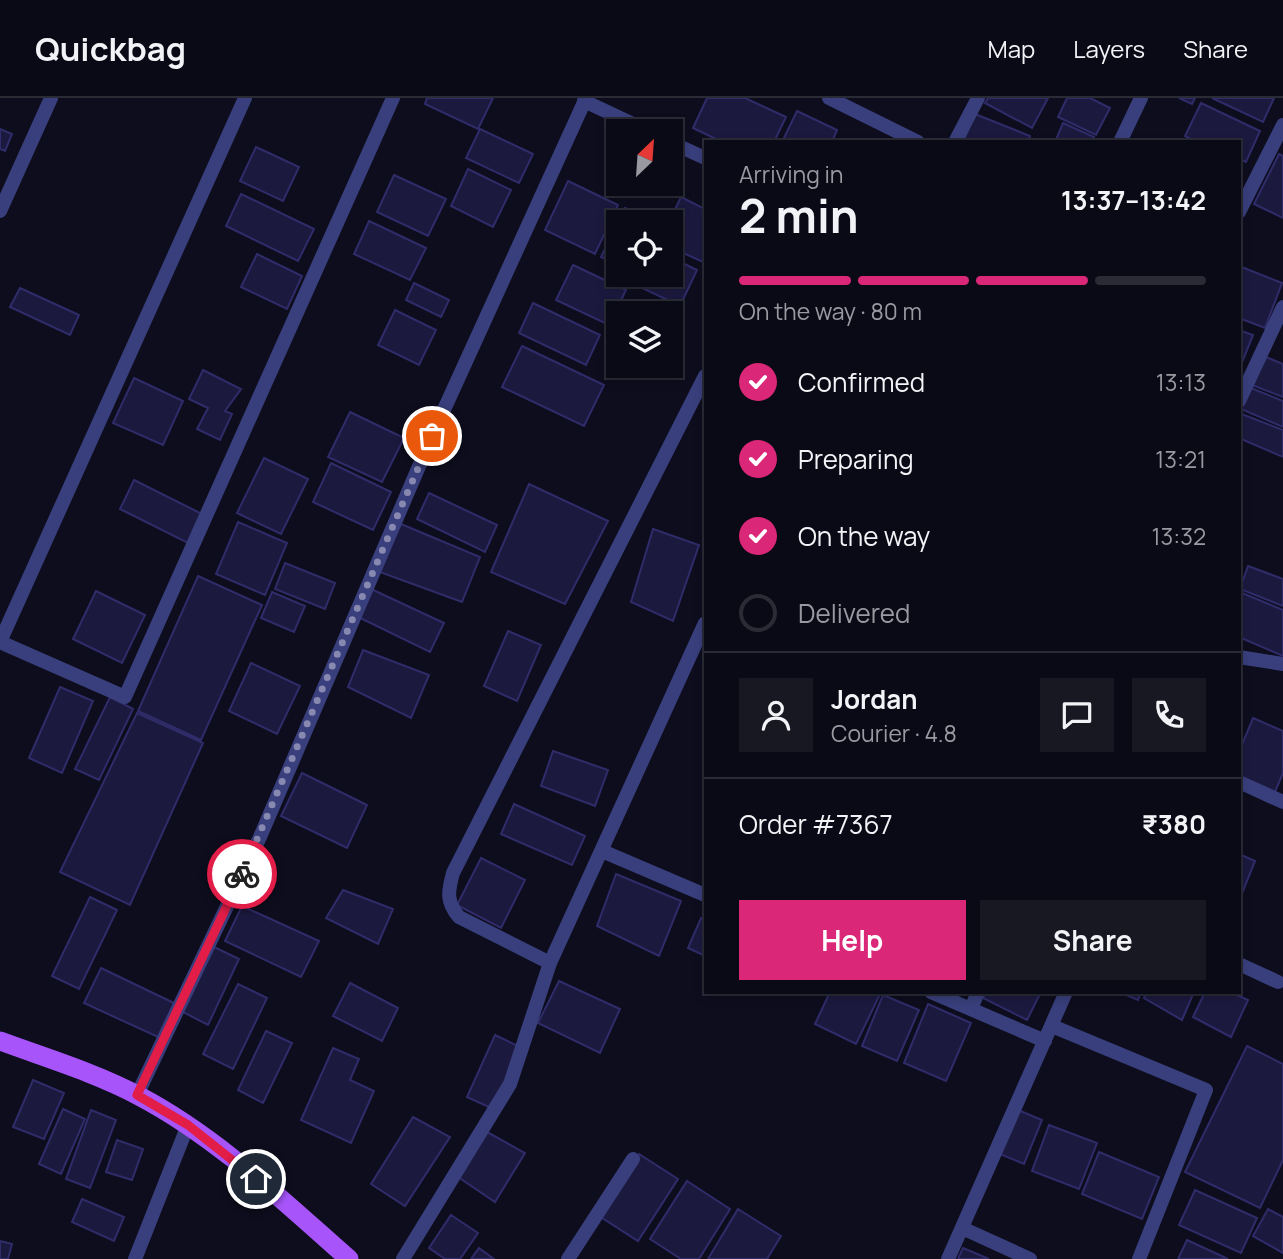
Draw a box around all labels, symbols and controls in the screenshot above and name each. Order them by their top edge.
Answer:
text: Quickbag [35,26,186,71]
text: Map [988,32,1035,65]
text: Layers [1073,32,1145,65]
text: Share [1183,32,1248,65]
north arrow [606,119,682,196]
map controls [606,119,683,378]
text: Arriving in [739,158,844,190]
text: 13:37–13:42 [1061,182,1206,218]
text: 2 min [739,184,859,247]
button: locate [606,210,683,287]
text: On the way · 80 m [739,295,922,327]
button: layers [606,301,683,378]
icon: check [739,363,777,401]
text: Confirmed [798,364,925,400]
text: 13:13 [1156,366,1206,398]
pin [402,406,462,466]
icon: bag [413,417,451,455]
icon: check [739,440,777,478]
text: Preparing [798,441,914,477]
text: 13:21 [1155,443,1206,475]
icon: check [739,517,777,555]
text: On the way [798,518,930,554]
text: 13:32 [1152,520,1206,552]
text: Delivered [798,595,910,631]
button: person [739,678,813,752]
button: chat [1040,678,1114,752]
button: phone [1132,678,1206,752]
text: Jordan [831,681,917,717]
text: Courier · 4.8 [831,717,957,749]
text: Order #7367 [739,806,893,842]
text: ₹380 [1142,806,1206,842]
courier [207,839,277,909]
icon: bike [223,855,261,893]
button: Help [739,900,966,980]
button: Share [980,900,1206,980]
pin [226,1149,286,1209]
icon: home [237,1160,275,1198]

